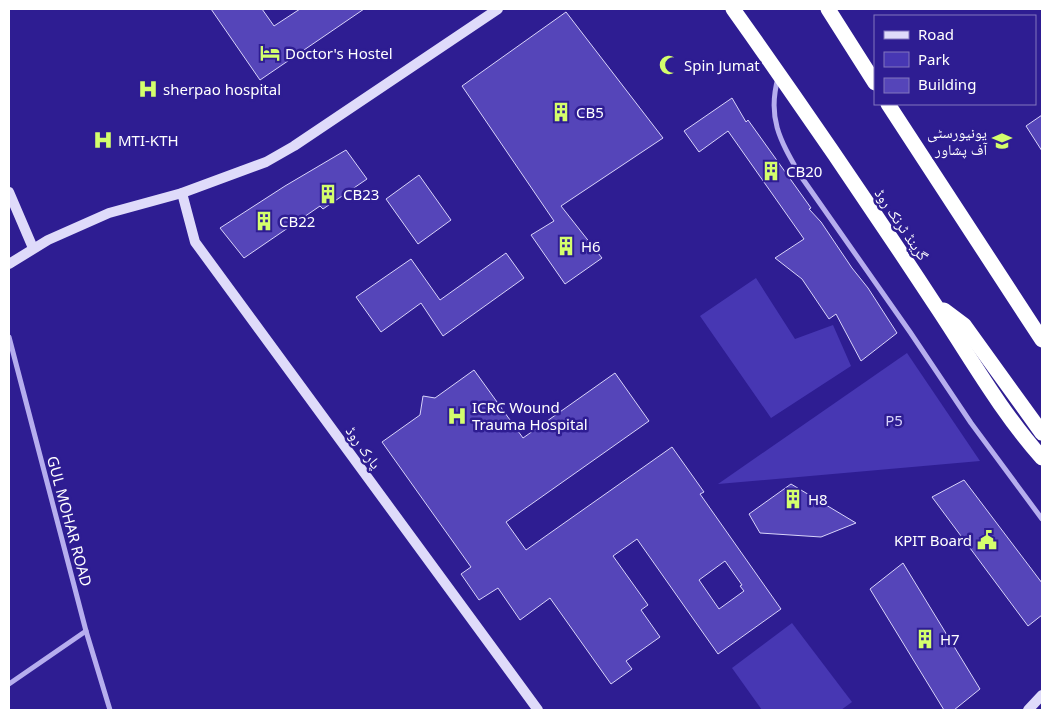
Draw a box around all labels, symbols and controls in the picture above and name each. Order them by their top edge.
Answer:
legend [874,15,1036,105]
text: Road [918,24,954,44]
hotel icon: Doctor's Hostel [259,42,281,64]
place label: Doctor's Hostel [285,43,393,63]
text: Park [918,49,950,69]
mosque icon: Spin Jumat [658,54,680,76]
place label: Spin Jumat [684,55,760,75]
text: Building [918,74,976,94]
hospital icon: sherpao hospital [137,78,159,100]
place label: sherpao hospital [163,79,281,99]
building icon: CB5 [550,101,572,123]
place label: CB5 [576,102,604,122]
place label: یونیورسٹی آف پشاور [927,122,988,159]
hospital icon: MTI-KTH [92,129,114,151]
place label: MTI-KTH [118,130,179,150]
school or university icon: یونیورسٹی آف پشاور [991,130,1013,152]
building icon: CB20 [760,160,782,182]
place label: CB20 [786,161,822,181]
building icon: CB23 [317,183,339,205]
place label: CB23 [343,184,379,204]
street label: گرینڈ ٹرنک روڈ [871,184,934,264]
building icon: CB22 [253,210,275,232]
place label: CB22 [279,211,315,231]
building icon: H6 [555,235,577,257]
place label: H6 [581,236,601,256]
place label: ICRC Wound Trauma Hospital [472,397,588,434]
hospital icon: ICRC Wound Trauma Hospital [446,405,468,427]
park label: P5 [885,410,903,430]
street label: پارک روڈ [342,422,386,473]
street label: GUL MOHAR ROAD [43,454,97,588]
building icon: H8 [782,488,804,510]
place label: H8 [808,489,828,509]
public building icon: KPIT Board [976,529,998,551]
place label: KPIT Board [894,530,972,550]
building icon: H7 [914,628,936,650]
place label: H7 [940,629,960,649]

